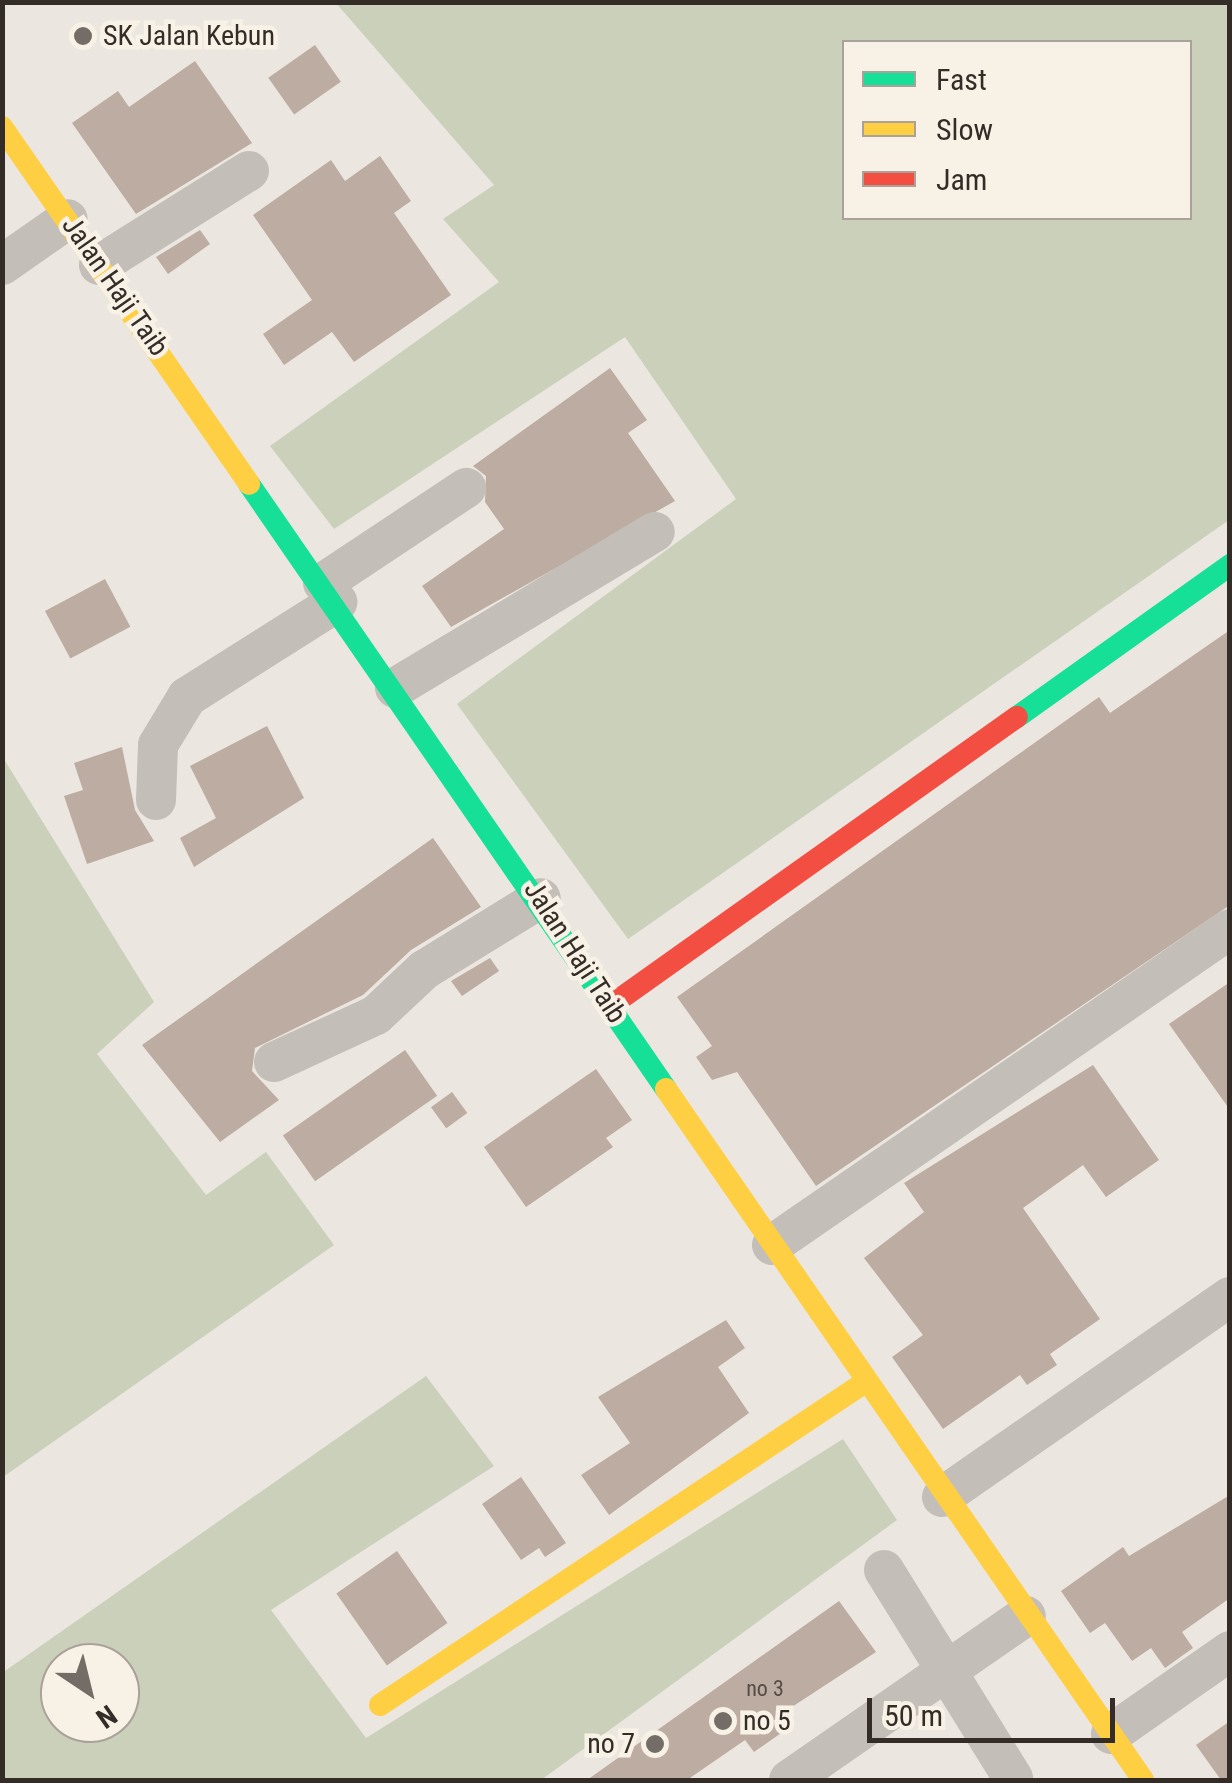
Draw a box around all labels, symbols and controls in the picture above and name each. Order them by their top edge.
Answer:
place label: SK Jalan Kebun [103,19,275,53]
marker: SK Jalan Kebun [72,25,94,47]
legend [842,40,1192,220]
text: Fast [936,62,987,97]
text: Slow [936,112,993,147]
text: Jam [936,162,987,197]
street label: Jalan Haji Taib [54,209,176,363]
street label: Jalan Haji Taib [516,874,634,1030]
north arrow [40,1643,140,1743]
house number: no 3 [746,1676,784,1702]
scale bar [872,1678,1120,1740]
text: N [90,1698,123,1735]
text: 50 m [884,1698,943,1733]
place label: no 5 [743,1704,791,1738]
marker: no 5 [712,1710,734,1732]
place label: no 7 [587,1727,635,1761]
marker: no 7 [644,1733,666,1755]

